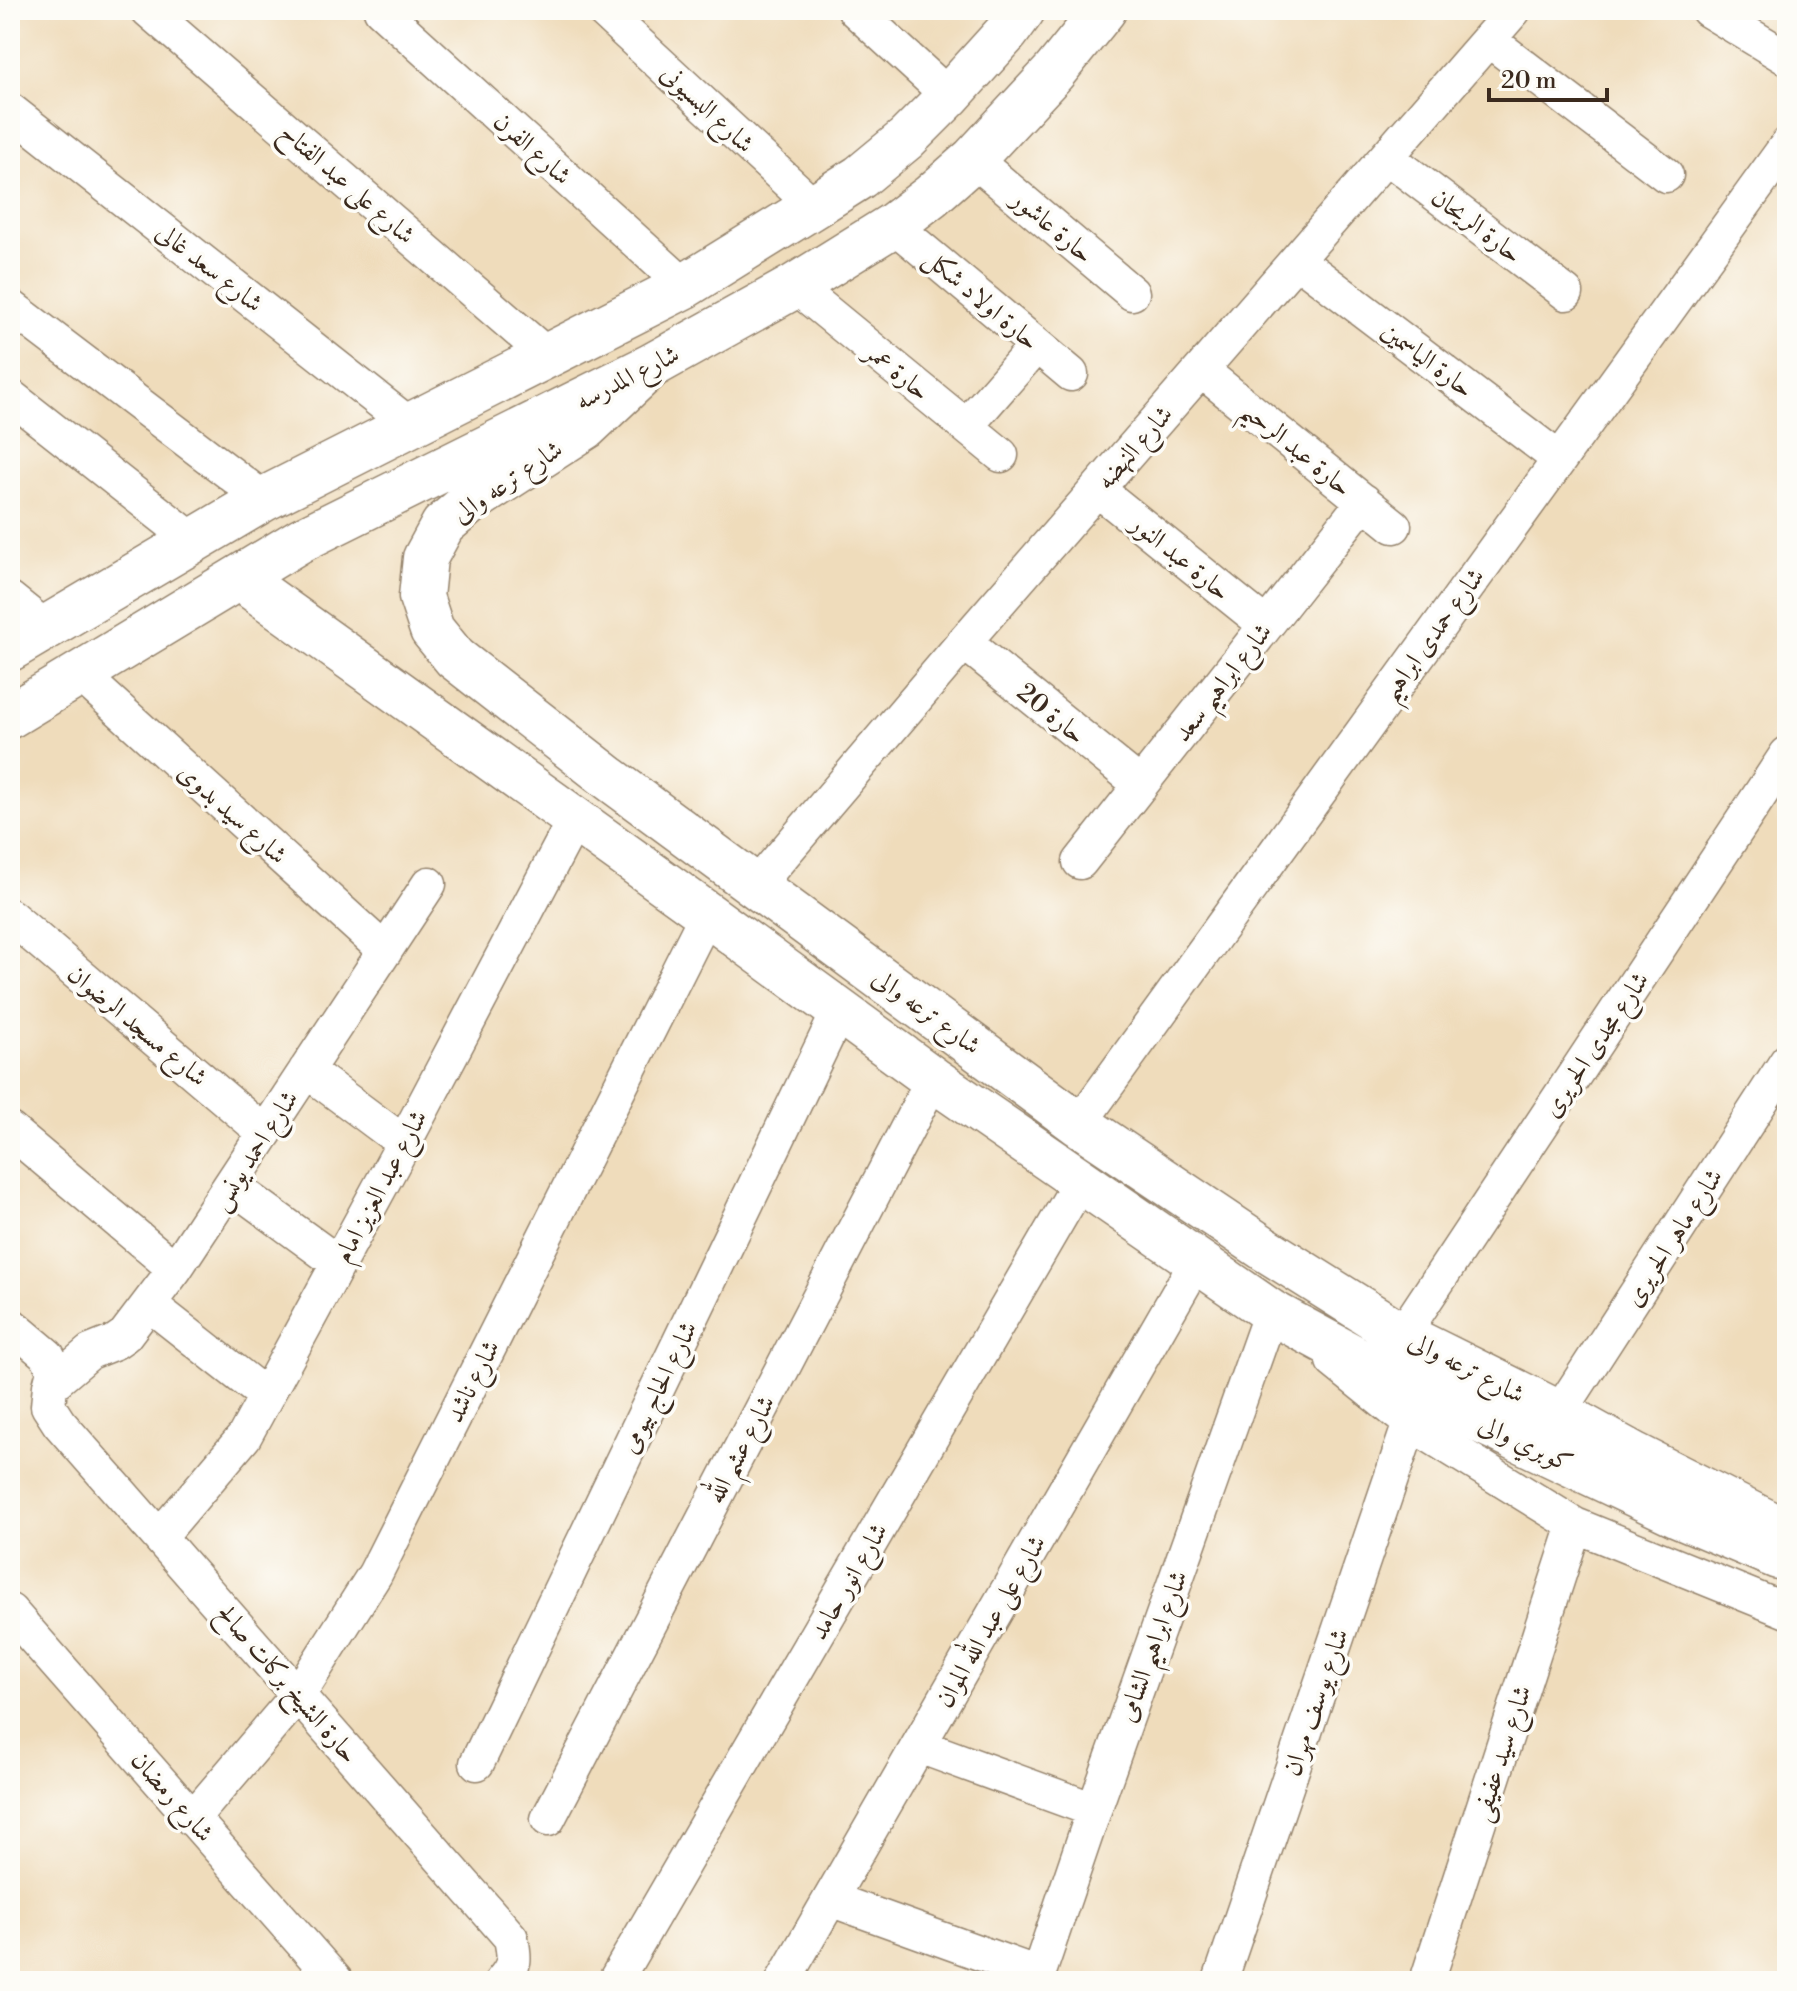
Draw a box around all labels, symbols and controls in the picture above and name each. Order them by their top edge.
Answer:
scale bar [1489,52,1607,102]
street label: شارع البسيونى [651,57,761,164]
text: 20 m [1501,66,1557,96]
street label: شارع الفرن [483,105,578,196]
street label: شارع على عبد الفتاح [268,116,422,257]
street label: حارة عاشور [1003,181,1100,270]
street label: حارة الريحان [1425,181,1528,270]
street label: شارع سعد غالى [146,216,269,323]
street label: حارة اولاد شكل [916,242,1046,358]
street label: حارة الياسمين [1375,315,1480,405]
street label: حارة عمر [856,334,936,408]
street label: شارع المدرسه [570,338,687,422]
street label: حارة عبد الرحيم [1229,394,1358,510]
street label: شارع النهضه [1089,399,1184,500]
street label: شارع ترعه والى [446,433,572,535]
street label: حارة عبد النور [1122,506,1237,608]
street label: شارع حمدى ابراهيم [1374,562,1499,713]
street label: شارع ابراهيم سعد [1166,617,1286,754]
street label: حارة 20 [1011,676,1092,751]
street label: شارع سيد بدوى [168,756,294,875]
street label: شارع مسجد الرضوان [57,958,214,1098]
street label: شارع ترعه والى [863,962,987,1066]
street label: شارع مجدى الحريرى [1535,966,1660,1126]
street label: شارع احمد يونس [204,1084,310,1220]
street label: شارع عبد العزيز امام [327,1104,440,1271]
street label: شارع ماهر الحريرى [1617,1163,1734,1315]
street label: شارع الحاج بيومى [613,1316,711,1462]
street label: شارع ترعه والى [1401,1325,1530,1415]
street label: شارع ناشد [439,1335,512,1430]
street label: شارع عشم الله [695,1388,791,1513]
street label: كوبري والى [1472,1408,1578,1483]
street label: شارع انور حامد [803,1517,900,1648]
street label: شارع على عبد الله الموان [924,1527,1058,1716]
street label: شارع ابراهيم الشامى [1111,1566,1204,1730]
street label: حارة الشيخ بركات صالح [204,1597,365,1774]
street label: شارع يوسف مهران [1276,1624,1361,1782]
street label: شارع سيد عفيفى [1465,1681,1544,1827]
street label: شارع رمضان [120,1744,221,1852]

